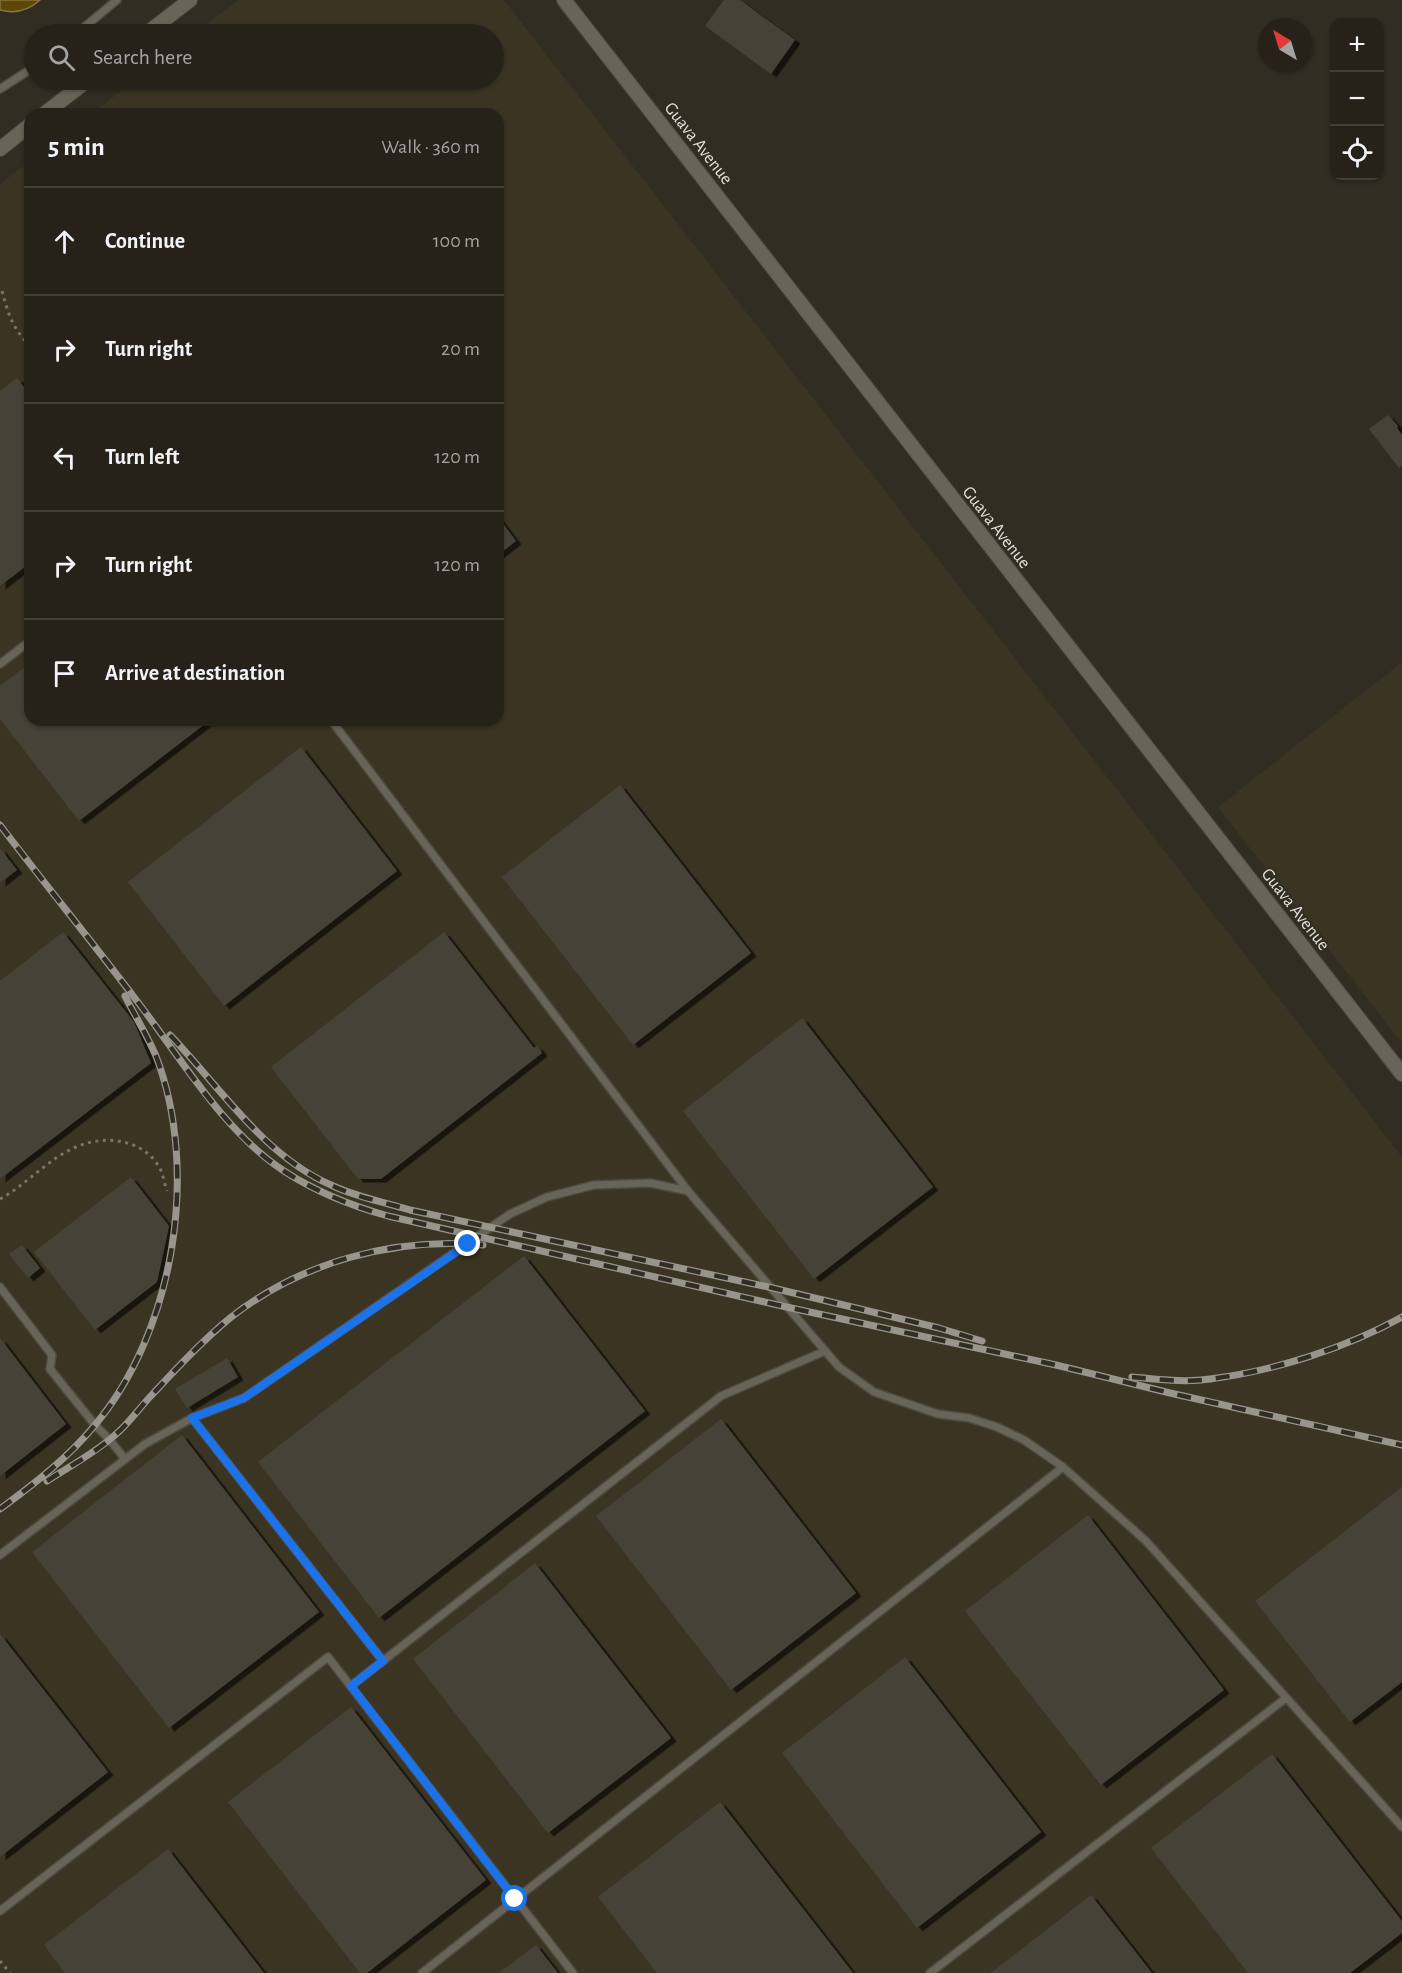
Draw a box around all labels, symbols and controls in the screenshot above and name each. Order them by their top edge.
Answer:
north arrow [1258,18,1312,72]
map controls [1330,18,1384,180]
button: + [1330,18,1384,72]
search box [24,24,504,90]
icon: search [45,41,78,74]
text: Search here [93,46,192,68]
button: − [1330,72,1384,126]
street label: Guava Avenue [661,99,736,188]
button: locate [1330,126,1384,180]
text: 5 min [48,134,105,160]
text: Walk · 360 m [381,137,480,157]
icon: ahead [48,225,81,258]
text: Continue [105,230,185,252]
text: 100 m [433,231,480,251]
icon: right [48,333,81,366]
text: Turn right [105,338,192,360]
text: 20 m [441,339,480,359]
icon: left [48,441,81,474]
text: Turn left [105,446,179,468]
text: 120 m [434,447,480,467]
street label: Guava Avenue [959,483,1034,572]
icon: right [48,549,81,582]
text: Turn right [105,554,192,576]
text: 120 m [434,555,480,575]
icon: arrive [48,657,81,690]
text: Arrive at destination [105,662,285,684]
street label: Guava Avenue [1258,865,1333,954]
route end [454,1230,480,1256]
route start [501,1885,527,1911]

